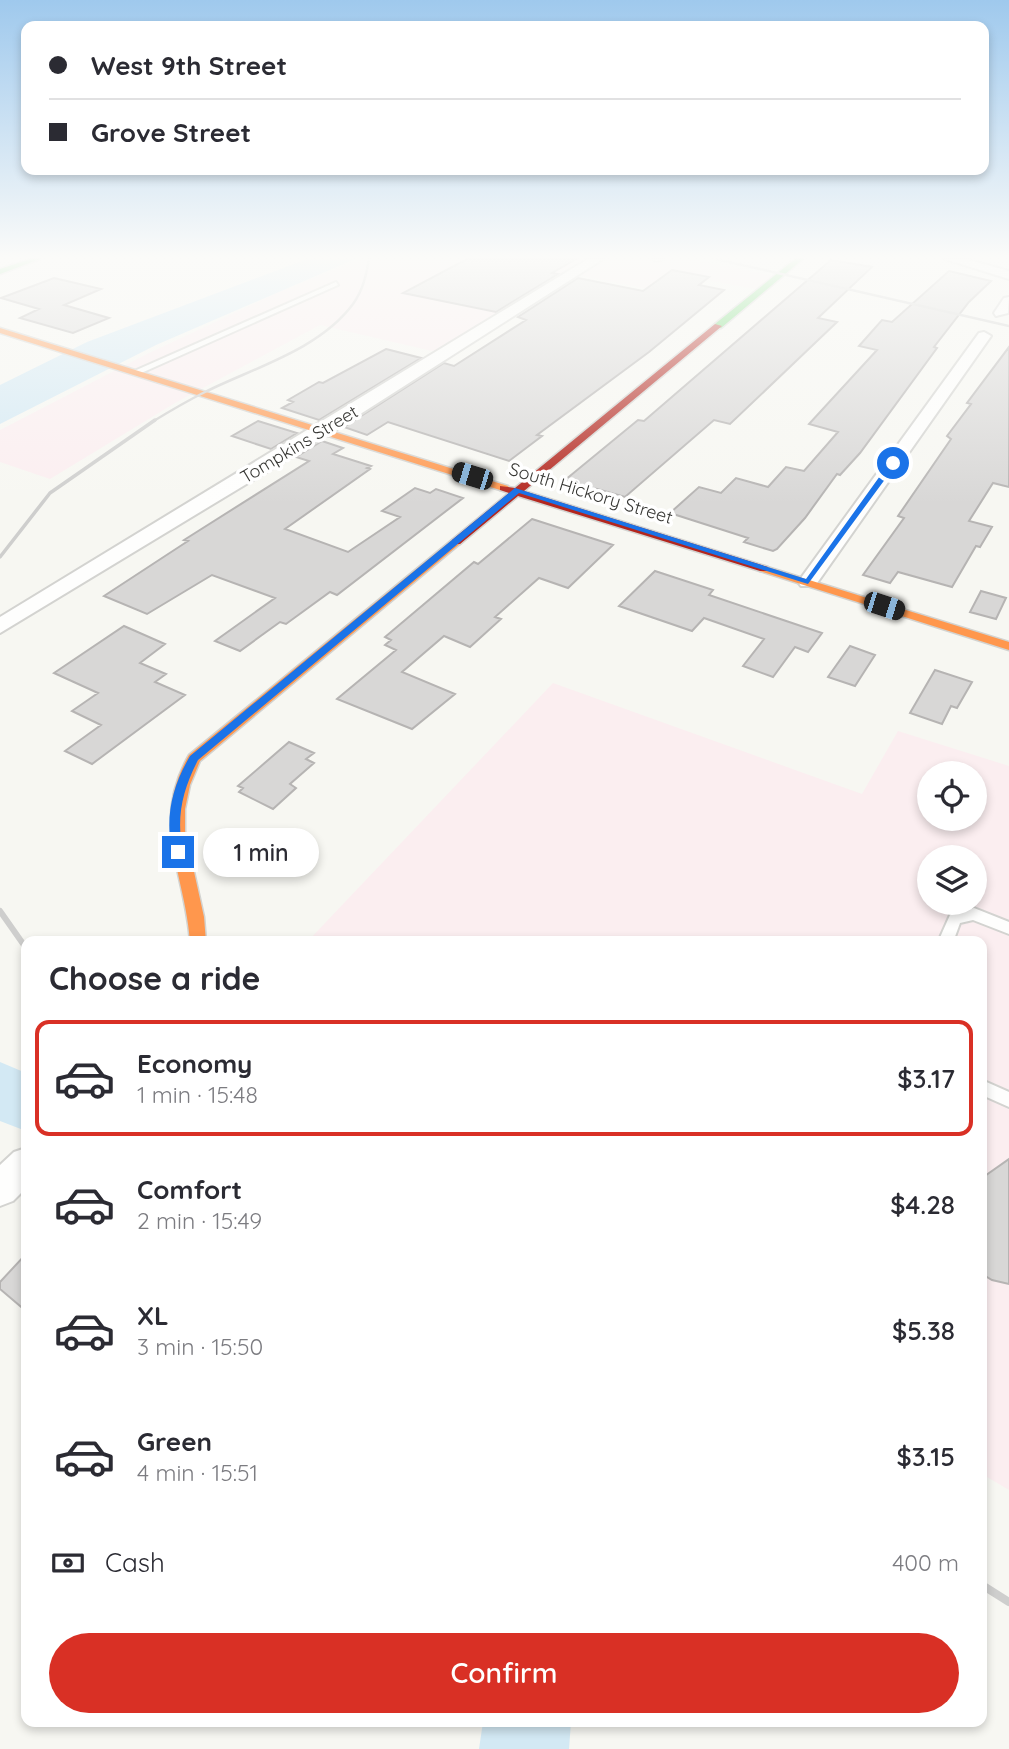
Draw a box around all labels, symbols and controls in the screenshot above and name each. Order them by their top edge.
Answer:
text: West 9th Street [91,49,287,82]
text: Grove Street [91,116,251,149]
street label: Tompkins Street [236,400,362,488]
route start [877,447,909,479]
street label: South Hickory Street [506,457,676,529]
car [449,460,496,492]
car [861,590,908,622]
map controls [917,761,987,915]
button: locate [917,761,987,831]
callout: 1 min [202,828,318,876]
route end [162,836,194,868]
text: 1 min [233,838,289,867]
button: layers [917,845,987,915]
text: Choose a ride [49,958,261,998]
icon: car [53,1047,116,1110]
text: Economy [137,1047,252,1080]
text: $3.17 [897,1062,955,1095]
text: 1 min · 15:48 [137,1080,258,1109]
icon: car [53,1173,116,1236]
text: Comfort [137,1173,242,1206]
text: $4.28 [890,1188,955,1221]
text: 2 min · 15:49 [137,1206,262,1235]
icon: car [53,1299,116,1362]
text: XL [137,1299,169,1332]
text: $5.38 [892,1314,955,1347]
text: 3 min · 15:50 [137,1332,263,1361]
icon: car [53,1425,116,1488]
text: Green [137,1425,212,1458]
text: $3.15 [897,1440,955,1473]
text: 4 min · 15:51 [137,1458,258,1487]
icon: cash [49,1544,87,1582]
text: Cash [105,1546,165,1579]
text: 400 m [892,1548,959,1577]
button: Confirm [49,1633,959,1713]

